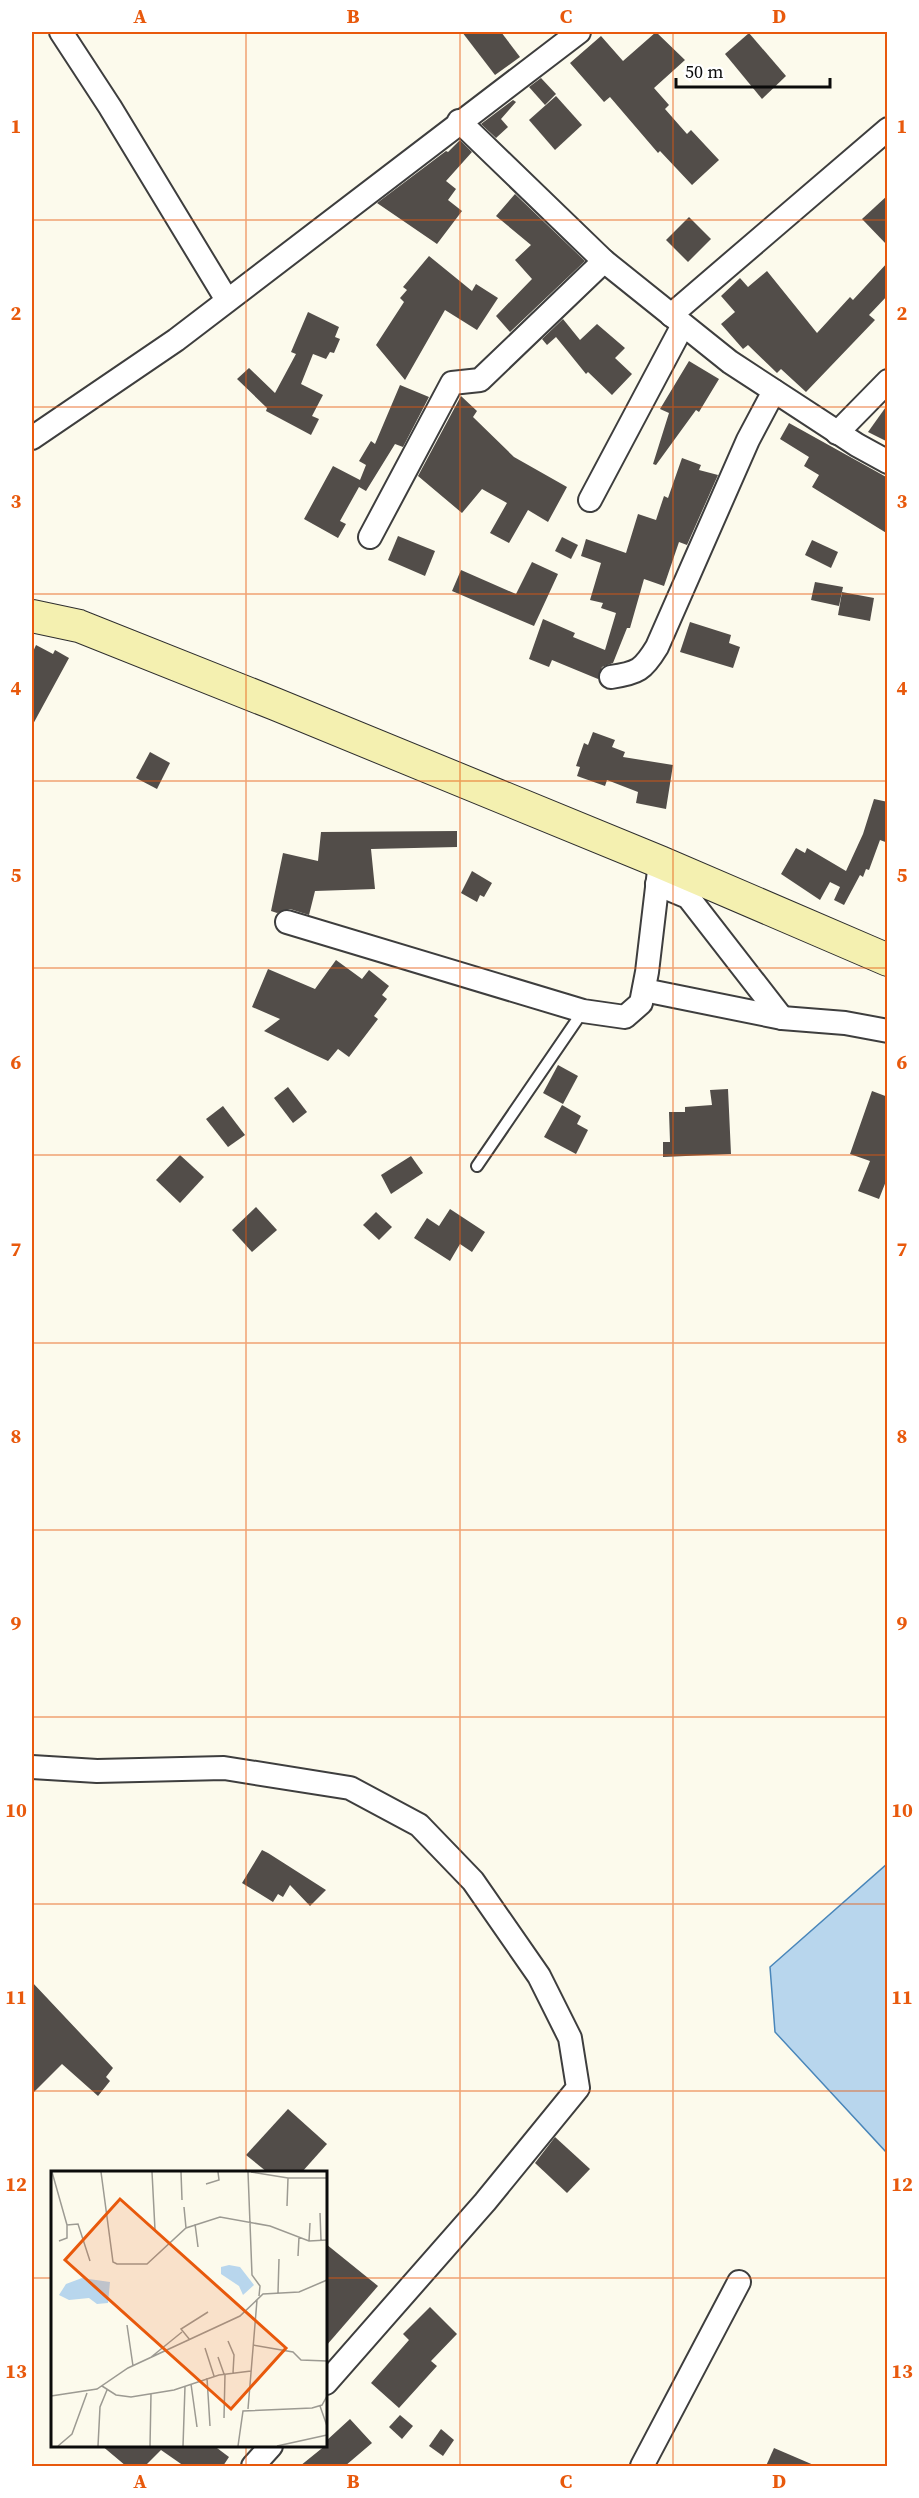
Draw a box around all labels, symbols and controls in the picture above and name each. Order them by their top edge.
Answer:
text: A [133,2,147,30]
text: B [346,2,360,30]
text: C [560,2,572,30]
text: D [772,2,786,30]
scale bar [676,51,830,89]
text: 50 m [685,59,723,84]
text: 1 [11,112,21,140]
text: 1 [897,112,907,140]
text: 2 [11,299,22,327]
text: 2 [897,299,908,327]
text: 3 [11,487,22,515]
text: 3 [897,487,908,515]
text: 4 [11,674,22,702]
text: 4 [897,674,908,702]
text: 5 [11,861,22,889]
text: 5 [897,861,908,889]
text: 6 [11,1048,22,1076]
text: 6 [897,1048,908,1076]
text: 7 [11,1235,22,1263]
text: 7 [897,1235,908,1263]
text: 8 [11,1422,21,1450]
text: 8 [897,1422,907,1450]
text: 9 [11,1609,22,1637]
text: 9 [897,1609,908,1637]
text: 10 [5,1796,27,1824]
text: 10 [891,1796,913,1824]
text: 11 [5,1983,27,2011]
text: 11 [891,1983,913,2011]
text: 12 [5,2170,27,2198]
text: 12 [891,2170,913,2198]
inset map [51,2171,327,2447]
text: 13 [5,2357,27,2385]
text: 13 [891,2357,913,2385]
text: A [133,2467,147,2495]
text: B [346,2467,360,2495]
text: C [560,2467,572,2495]
text: D [772,2467,786,2495]

